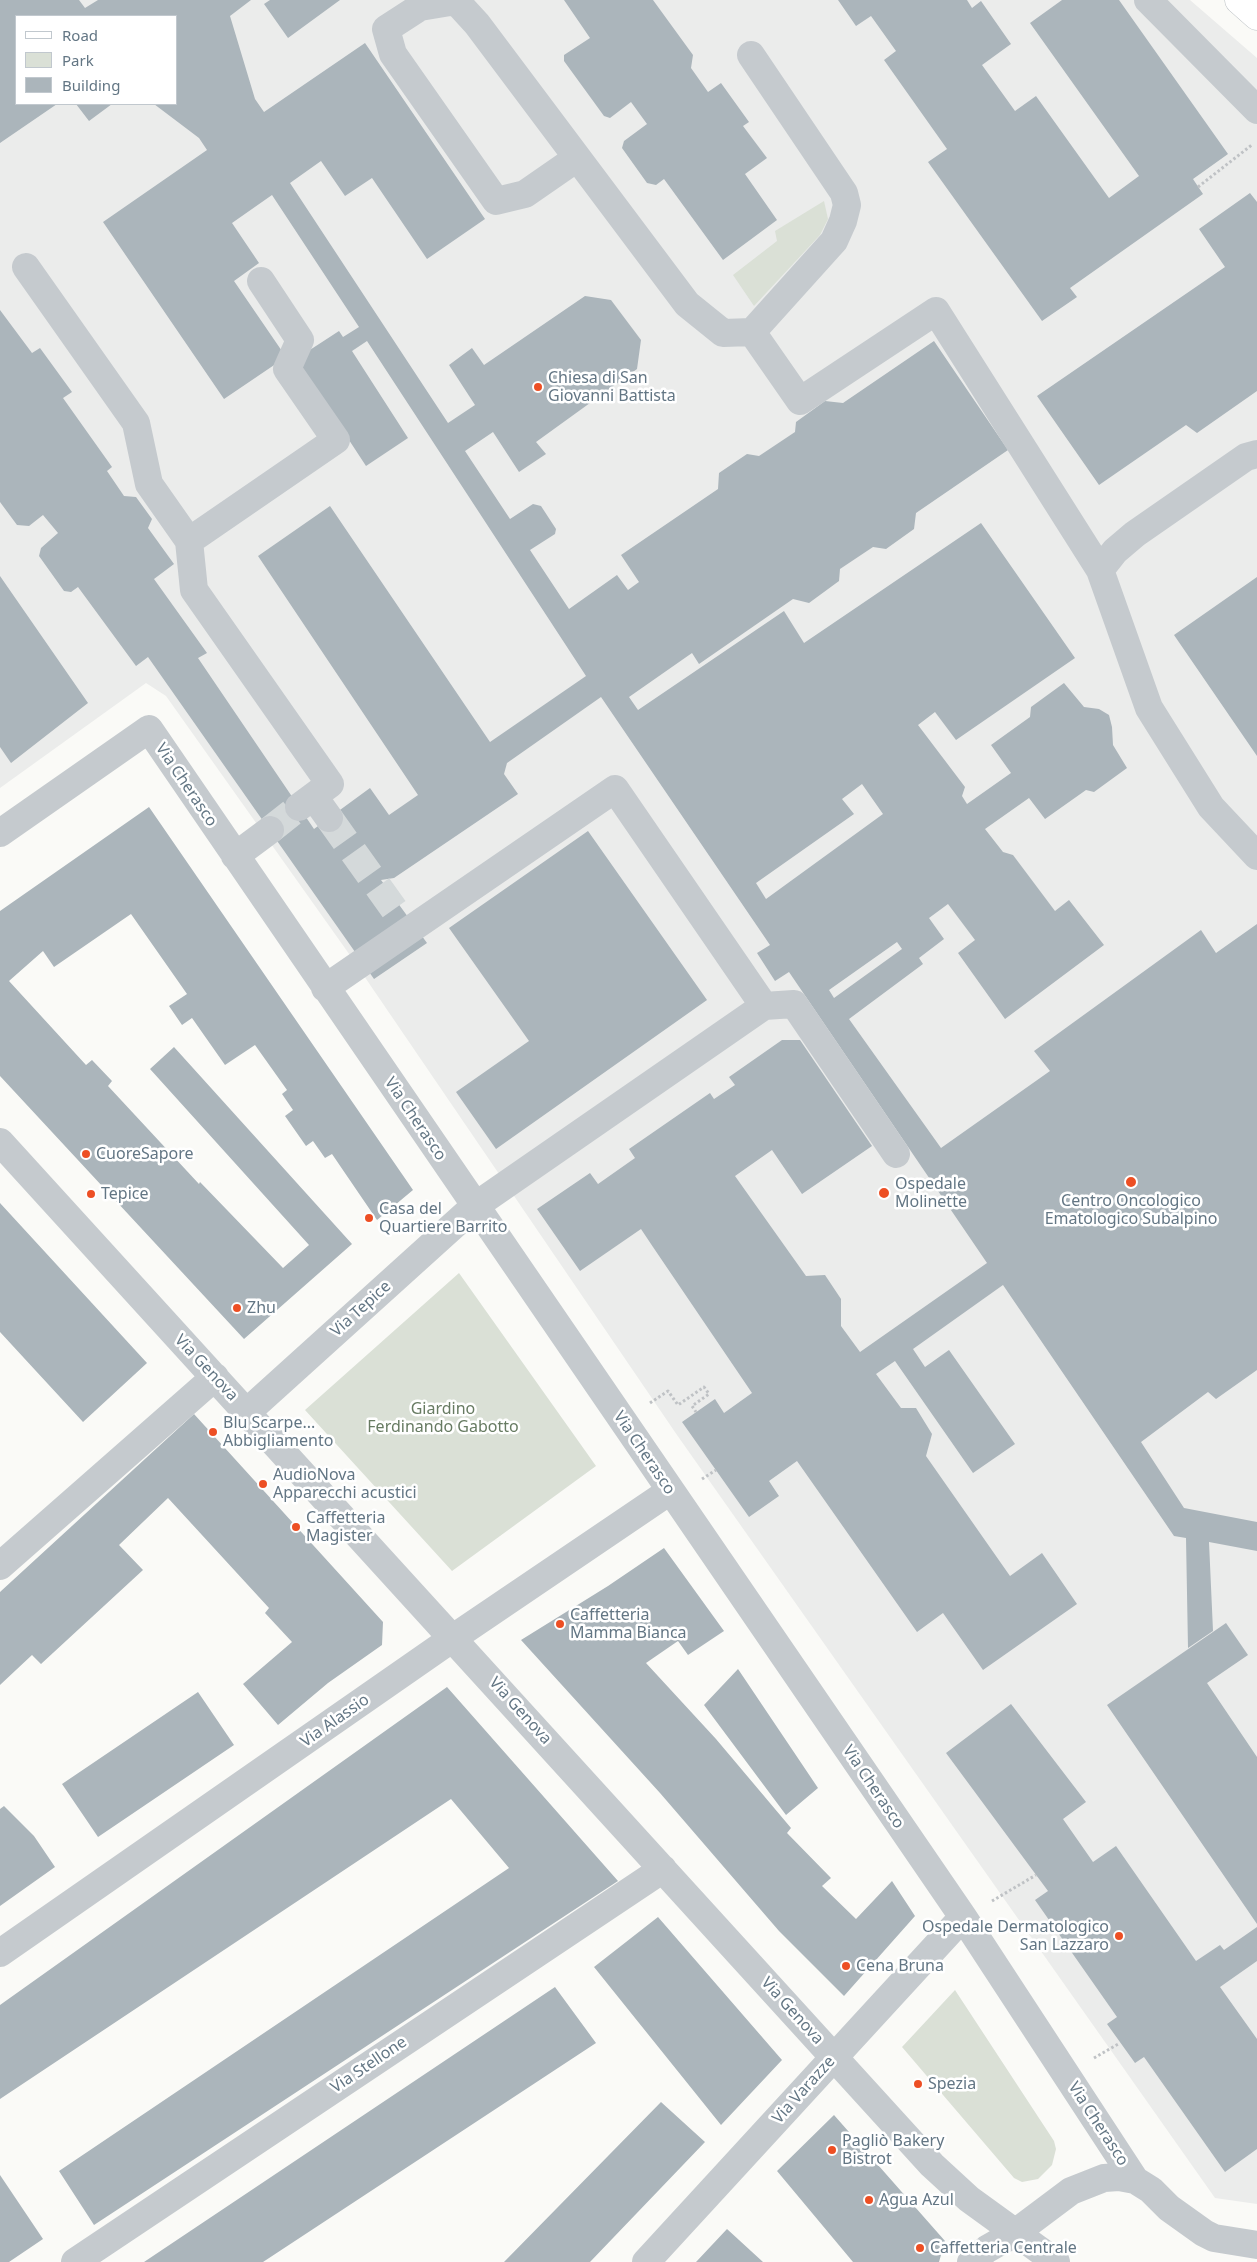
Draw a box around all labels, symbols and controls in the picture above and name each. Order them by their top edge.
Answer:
legend [15,15,178,105]
text: Road [62,25,98,45]
text: Park [62,50,94,70]
text: Building [62,75,120,95]
place label: Chiesa di San Giovanni Battista [548,368,676,406]
marker: Chiesa di San Giovanni Battista [532,381,544,393]
street label: Via Cherasco [151,740,221,830]
street label: Via Cherasco [380,1074,450,1164]
place label: CuoreSapore [96,1144,194,1164]
marker: CuoreSapore [80,1148,92,1160]
place label: Ospedale Molinette [895,1174,967,1212]
marker: Centro Oncologico Ematologico Subalpino [1124,1175,1138,1189]
place label: Tepice [101,1184,148,1204]
marker: Ospedale Molinette [877,1186,891,1200]
marker: Tepice [85,1188,97,1200]
place label: Centro Oncologico Ematologico Subalpino [1045,1191,1217,1229]
place label: Casa del Quartiere Barrito [379,1199,508,1237]
marker: Casa del Quartiere Barrito [363,1212,375,1224]
street label: Via Tepice [327,1277,395,1341]
place label: Zhu [247,1298,276,1318]
marker: Zhu [231,1302,243,1314]
street label: Via Genova [170,1331,242,1405]
park label: Giardino Ferdinando Gabotto [367,1399,519,1437]
street label: Via Cherasco [609,1408,679,1498]
place label: Blu Scarpe... Abbigliamento [223,1413,333,1451]
marker: Blu Scarpe... Abbigliamento [207,1426,219,1438]
place label: AudioNova Apparecchi acustici [273,1465,417,1503]
marker: AudioNova Apparecchi acustici [257,1478,269,1490]
place label: Caffetteria Magister [306,1508,385,1546]
marker: Caffetteria Magister [290,1521,302,1533]
place label: Caffetteria Mamma Bianca [570,1605,687,1643]
marker: Caffetteria Mamma Bianca [554,1618,566,1630]
street label: Via Genova [485,1673,555,1749]
street label: Via Alassio [297,1690,373,1752]
street label: Via Cherasco [838,1742,908,1832]
place label: Ospedale Dermatologico San Lazzaro [922,1917,1109,1955]
marker: Ospedale Dermatologico San Lazzaro [1113,1930,1125,1942]
place label: Cena Bruna [856,1956,944,1976]
marker: Cena Bruna [840,1960,852,1972]
street label: Via Genova [757,1973,827,2049]
street label: Via Stellone [327,2033,411,2097]
street label: Via Varazze [769,2052,839,2128]
place label: Spezia [928,2074,976,2094]
marker: Spezia [912,2078,924,2090]
street label: Via Cherasco [1064,2078,1132,2170]
place label: Pagliò Bakery Bistrot [842,2131,944,2169]
marker: Pagliò Bakery Bistrot [826,2144,838,2156]
place label: Agua Azul [879,2190,954,2210]
marker: Agua Azul [863,2194,875,2206]
place label: Caffetteria Centrale [930,2238,1077,2258]
marker: Caffetteria Centrale [914,2242,926,2254]

